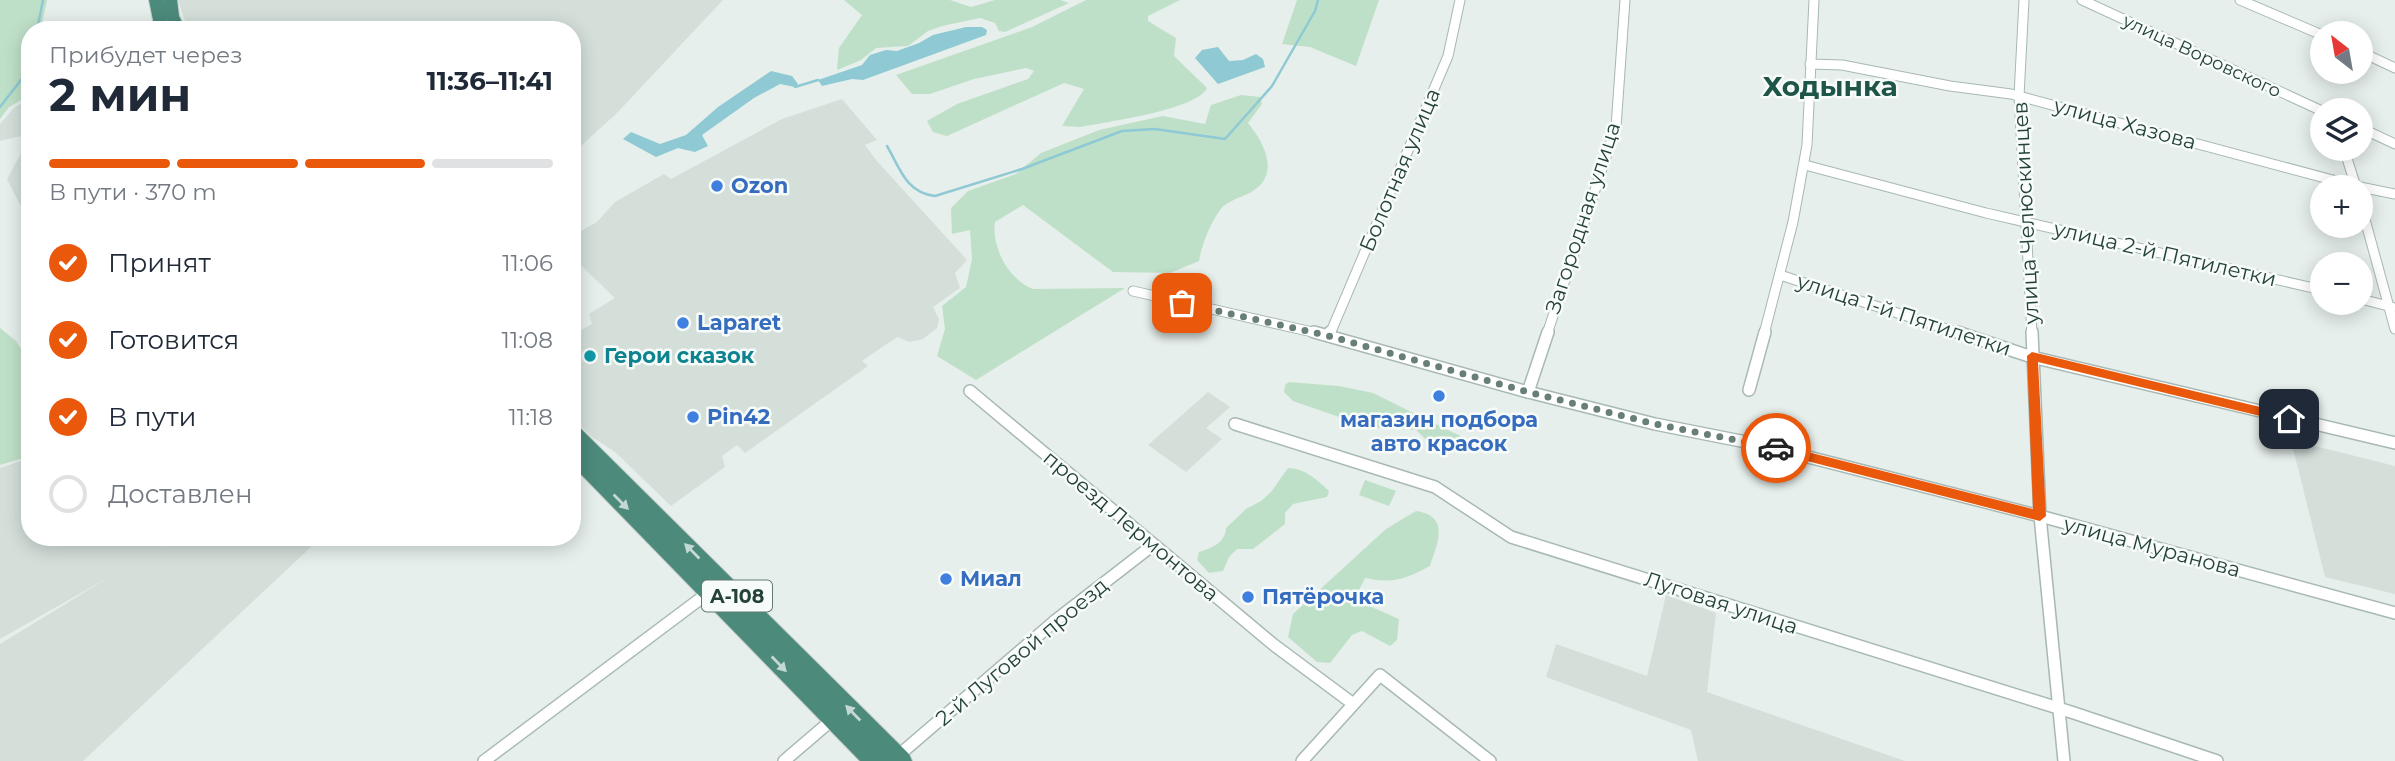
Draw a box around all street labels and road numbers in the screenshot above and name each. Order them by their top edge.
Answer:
street label: улица Воровского [2119,9,2285,102]
street label: Болотная улица [1354,84,1445,255]
street label: улица Хазова [2050,92,2199,155]
street label: улица Челюскинцев [2007,101,2044,326]
street label: Загородная улица [1540,119,1625,317]
street label: улица 2-й Пятилетки [2050,216,2279,291]
street label: улица 1-й Пятилетки [1793,268,2014,361]
street label: проезд Лермонтова [1039,445,1224,606]
street label: улица Муранова [2060,511,2243,582]
street label: Луговая улица [1641,566,1801,639]
street label: 2-й Луговой проезд [931,572,1113,731]
road number: А-108 [702,580,772,611]

